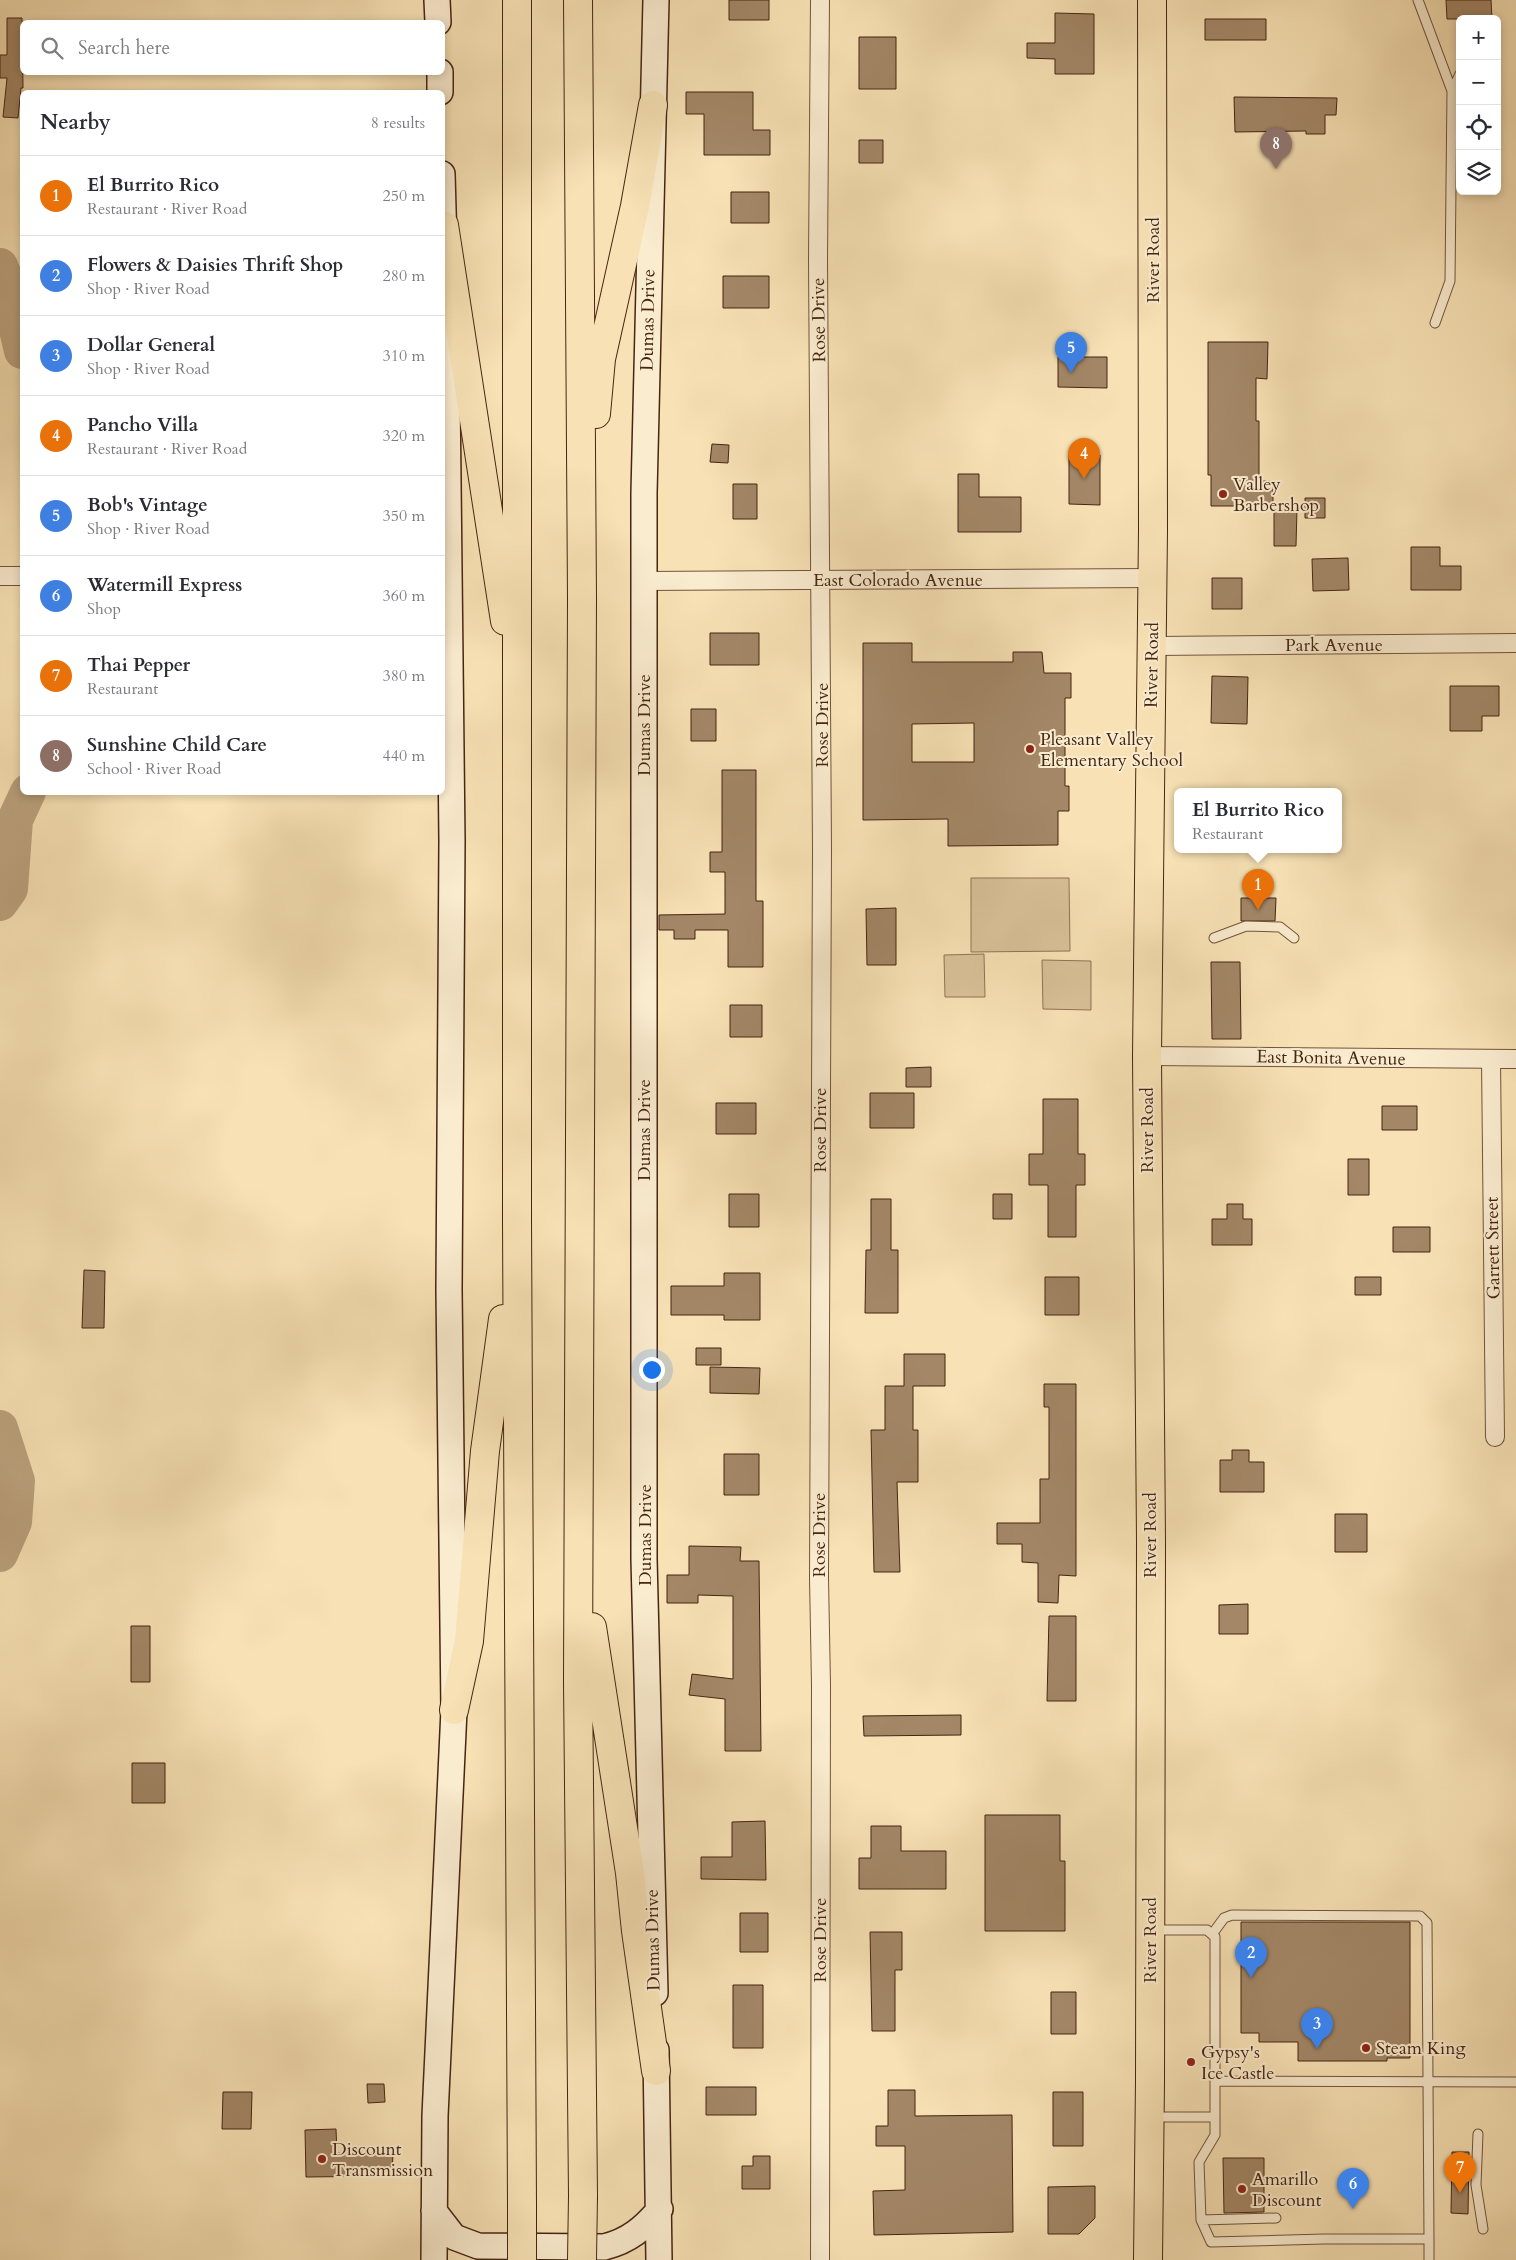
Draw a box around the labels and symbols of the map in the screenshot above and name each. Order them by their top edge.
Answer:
pin: 8 [1260,128,1292,169]
street label: River Road [1141,217,1166,303]
street label: Dumas Drive [635,269,661,371]
street label: Rose Drive [806,277,832,363]
pin: 5 [1055,332,1087,373]
pin: 4 [1068,438,1100,479]
place label: Valley Barbershop [1233,472,1319,518]
marker: Valley Barbershop [1217,488,1229,500]
street label: East Colorado Avenue [813,568,983,593]
street label: River Road [1139,621,1165,708]
street label: Park Avenue [1285,633,1383,658]
street label: Dumas Drive [632,674,657,776]
street label: Rose Drive [810,683,835,767]
place label: Pleasant Valley Elementary School [1040,727,1183,773]
marker: Pleasant Valley Elementary School [1024,743,1036,755]
pin: 1 [1242,869,1274,910]
street label: East Bonita Avenue [1256,1044,1406,1072]
street label: Dumas Drive [632,1079,657,1181]
street label: River Road [1135,1087,1160,1173]
street label: Rose Drive [808,1088,833,1172]
street label: Garrett Street [1480,1196,1506,1300]
your location [639,1357,665,1383]
street label: Dumas Drive [633,1484,658,1586]
street label: River Road [1138,1492,1163,1578]
street label: Rose Drive [807,1493,832,1577]
street label: Dumas Drive [640,1889,666,1991]
street label: River Road [1138,1897,1163,1983]
street label: Rose Drive [808,1898,833,1982]
pin: 2 [1235,1937,1267,1978]
pin: 3 [1301,2008,1333,2049]
place label: Steam King [1376,2036,1466,2061]
place label: Gypsy's Ice Castle [1201,2040,1274,2086]
marker: Steam King [1360,2042,1372,2054]
marker: Gypsy's Ice Castle [1185,2056,1197,2068]
place label: Discount Transmission [332,2137,434,2183]
pin: 7 [1444,2152,1476,2193]
marker: Discount Transmission [316,2153,328,2165]
place label: Amarillo Discount [1252,2167,1322,2213]
pin: 6 [1337,2168,1369,2209]
marker: Amarillo Discount [1236,2183,1248,2195]

